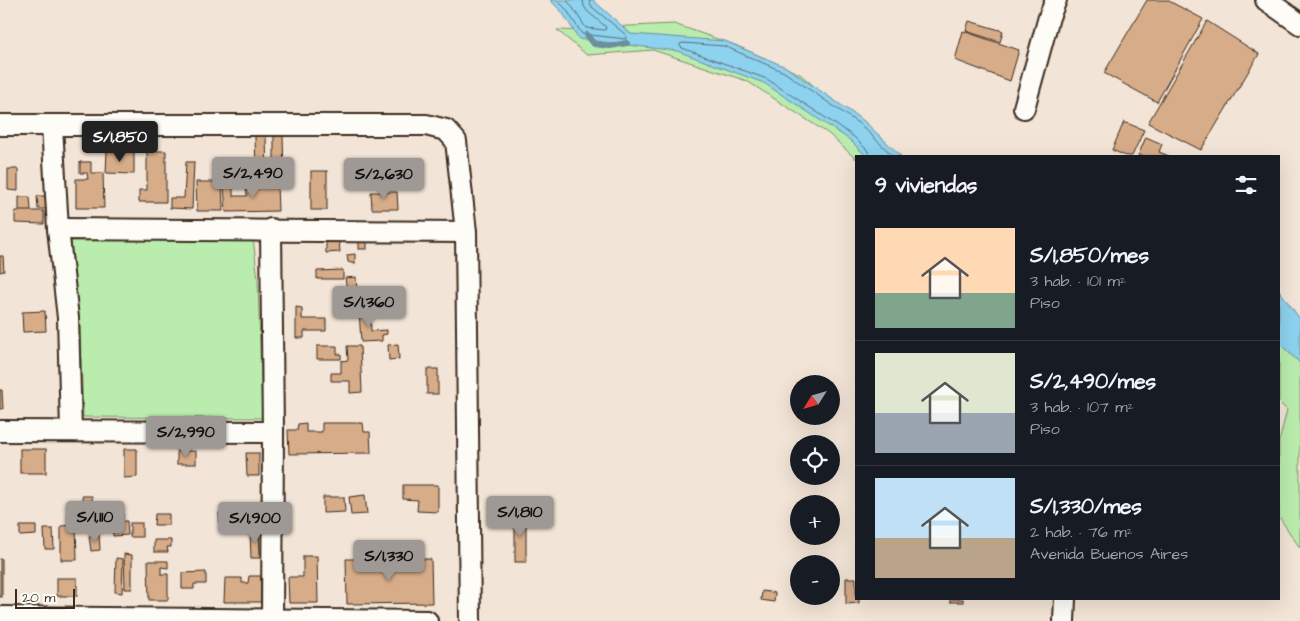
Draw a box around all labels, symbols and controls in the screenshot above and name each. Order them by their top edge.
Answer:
pin: S/1,850 [74,120,166,163]
text: S/1,850 [93,126,147,148]
pin: S/2,490 [207,156,299,199]
pin: S/2,630 [338,158,430,200]
text: S/2,490 [223,162,283,184]
text: S/2,630 [355,163,413,185]
text: 9 viviendas [875,171,977,200]
icon: filters [1232,171,1260,199]
text: S/1,850/mes [1030,241,1149,270]
icon: home [915,248,975,308]
text: 3 hab. · 101 m² [1030,270,1126,292]
pin: S/1,360 [323,286,415,328]
text: S/1,360 [344,291,394,313]
text: Piso [1030,292,1060,314]
text: S/2,490/mes [1030,367,1156,396]
icon: home [915,373,975,433]
north arrow [790,375,840,425]
map controls [790,375,840,605]
text: 3 hab. · 107 m² [1030,396,1134,418]
pin: S/2,990 [140,416,232,458]
text: Piso [1030,418,1060,440]
text: S/2,990 [157,421,215,443]
button: locate [790,435,840,485]
text: S/1,330/mes [1030,492,1142,521]
button: + [790,495,840,545]
pin: S/1,810 [474,496,566,538]
icon: home [915,498,975,558]
pin: S/1,110 [49,500,141,543]
text: S/1,810 [498,501,542,523]
pin: S/1,900 [209,502,301,544]
text: S/1,110 [77,506,113,528]
text: S/1,900 [229,507,281,529]
text: 2 hab. · 76 m² [1030,521,1133,543]
pin: S/1,330 [343,540,435,582]
text: Avenida Buenos Aires [1030,543,1188,565]
text: S/1,330 [365,545,413,567]
button: − [790,555,840,605]
scale bar [15,586,75,609]
text: 20 m [22,588,55,608]

